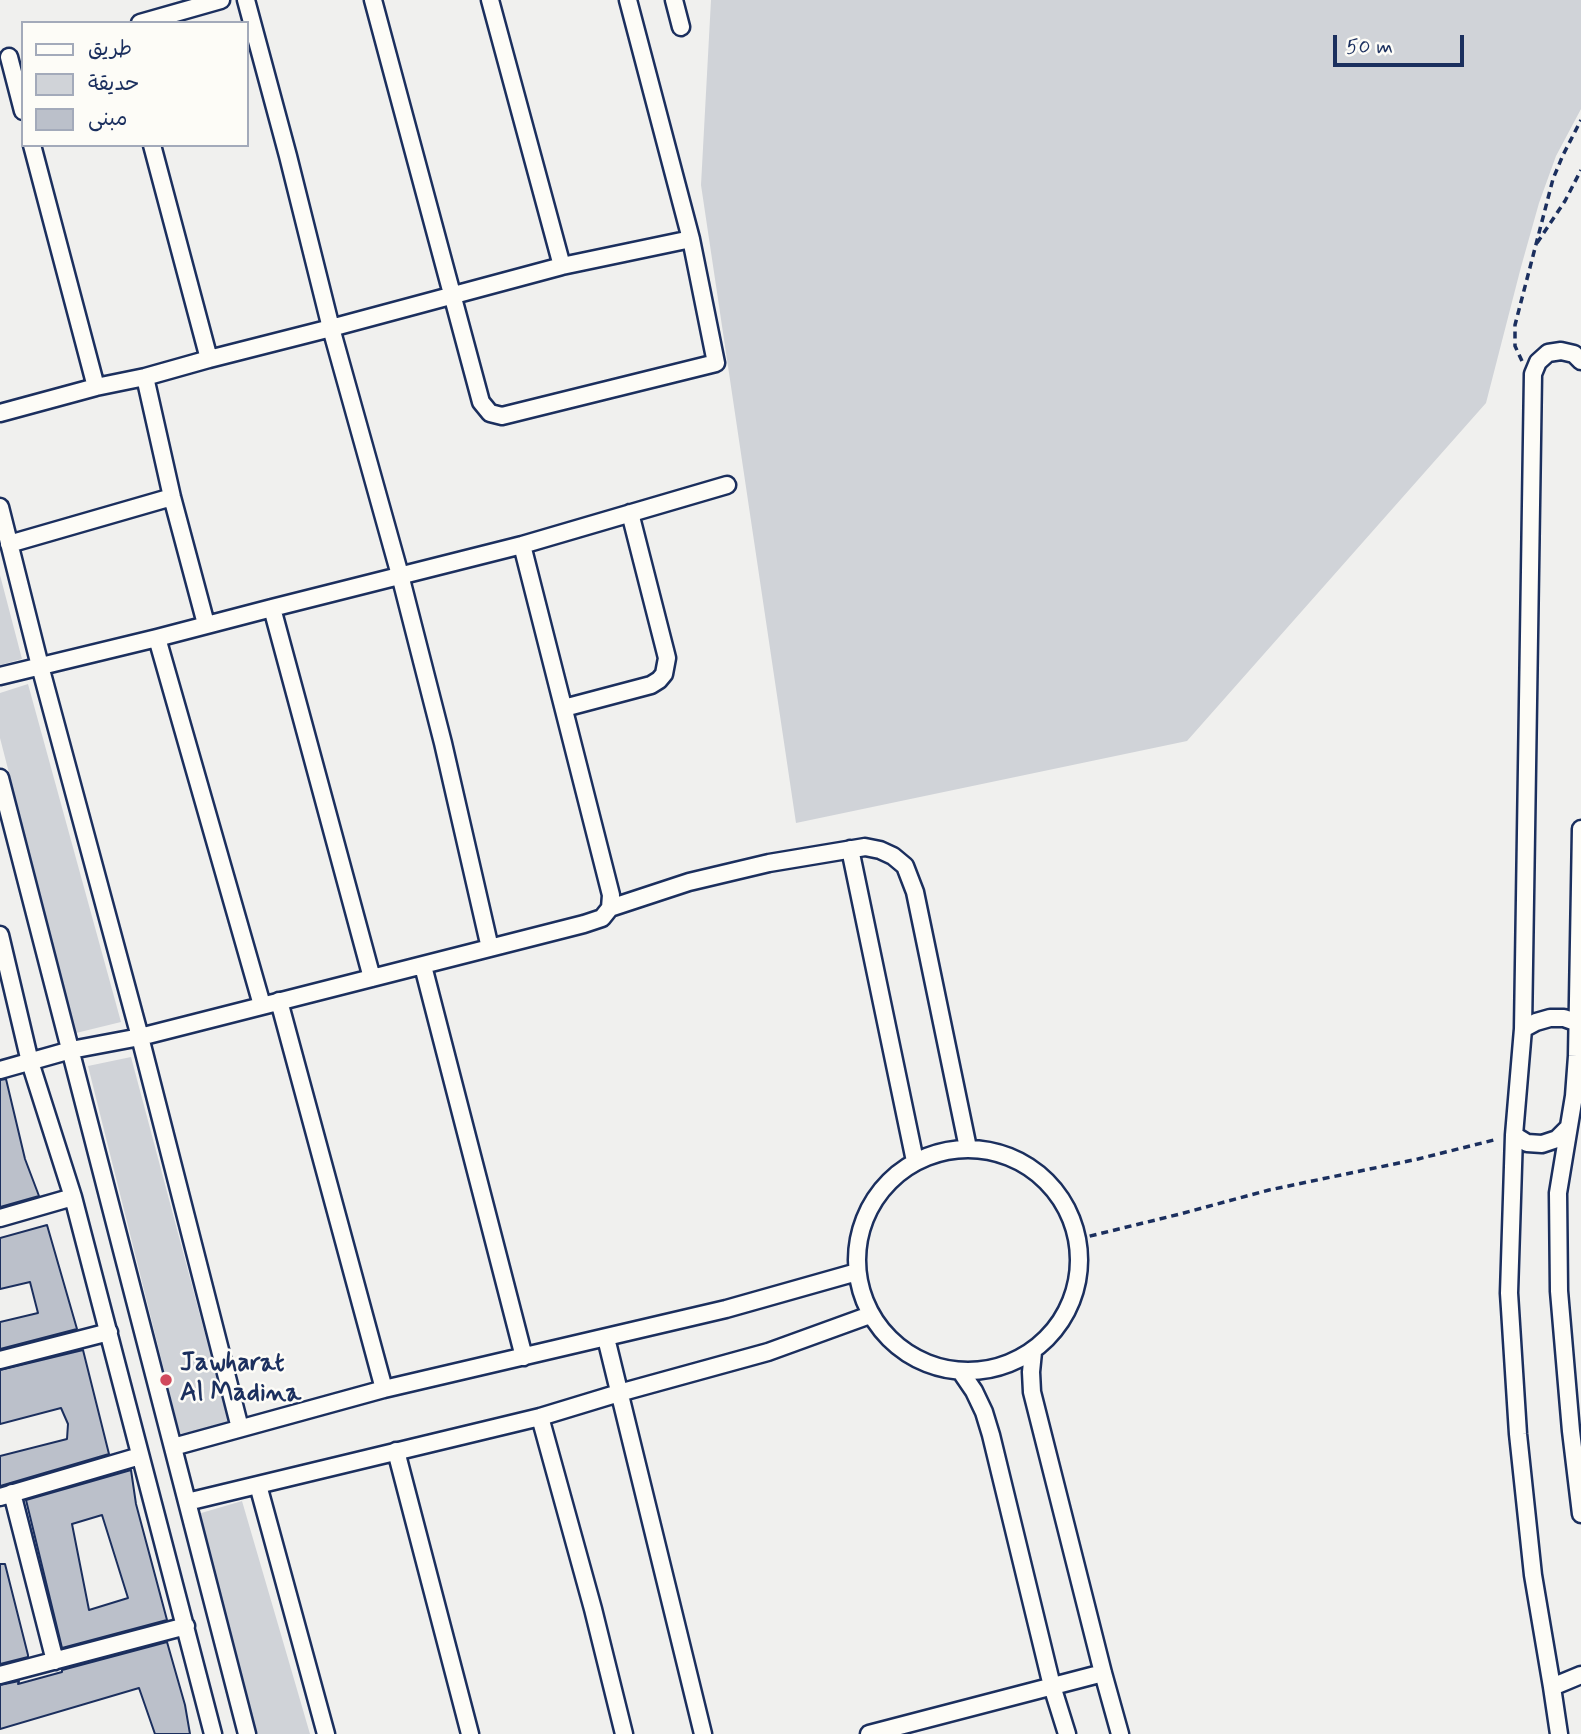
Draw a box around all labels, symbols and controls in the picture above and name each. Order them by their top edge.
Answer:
legend [21,21,248,147]
scale bar [1336,21,1467,65]
text: 50 m [1346,33,1393,61]
text: طريق [88,35,132,63]
text: حديقة [88,70,139,98]
text: مبنى [88,105,127,133]
place label: Jawharat Al Madina [180,1349,301,1410]
marker: Jawharat Al Madina [158,1372,174,1388]

